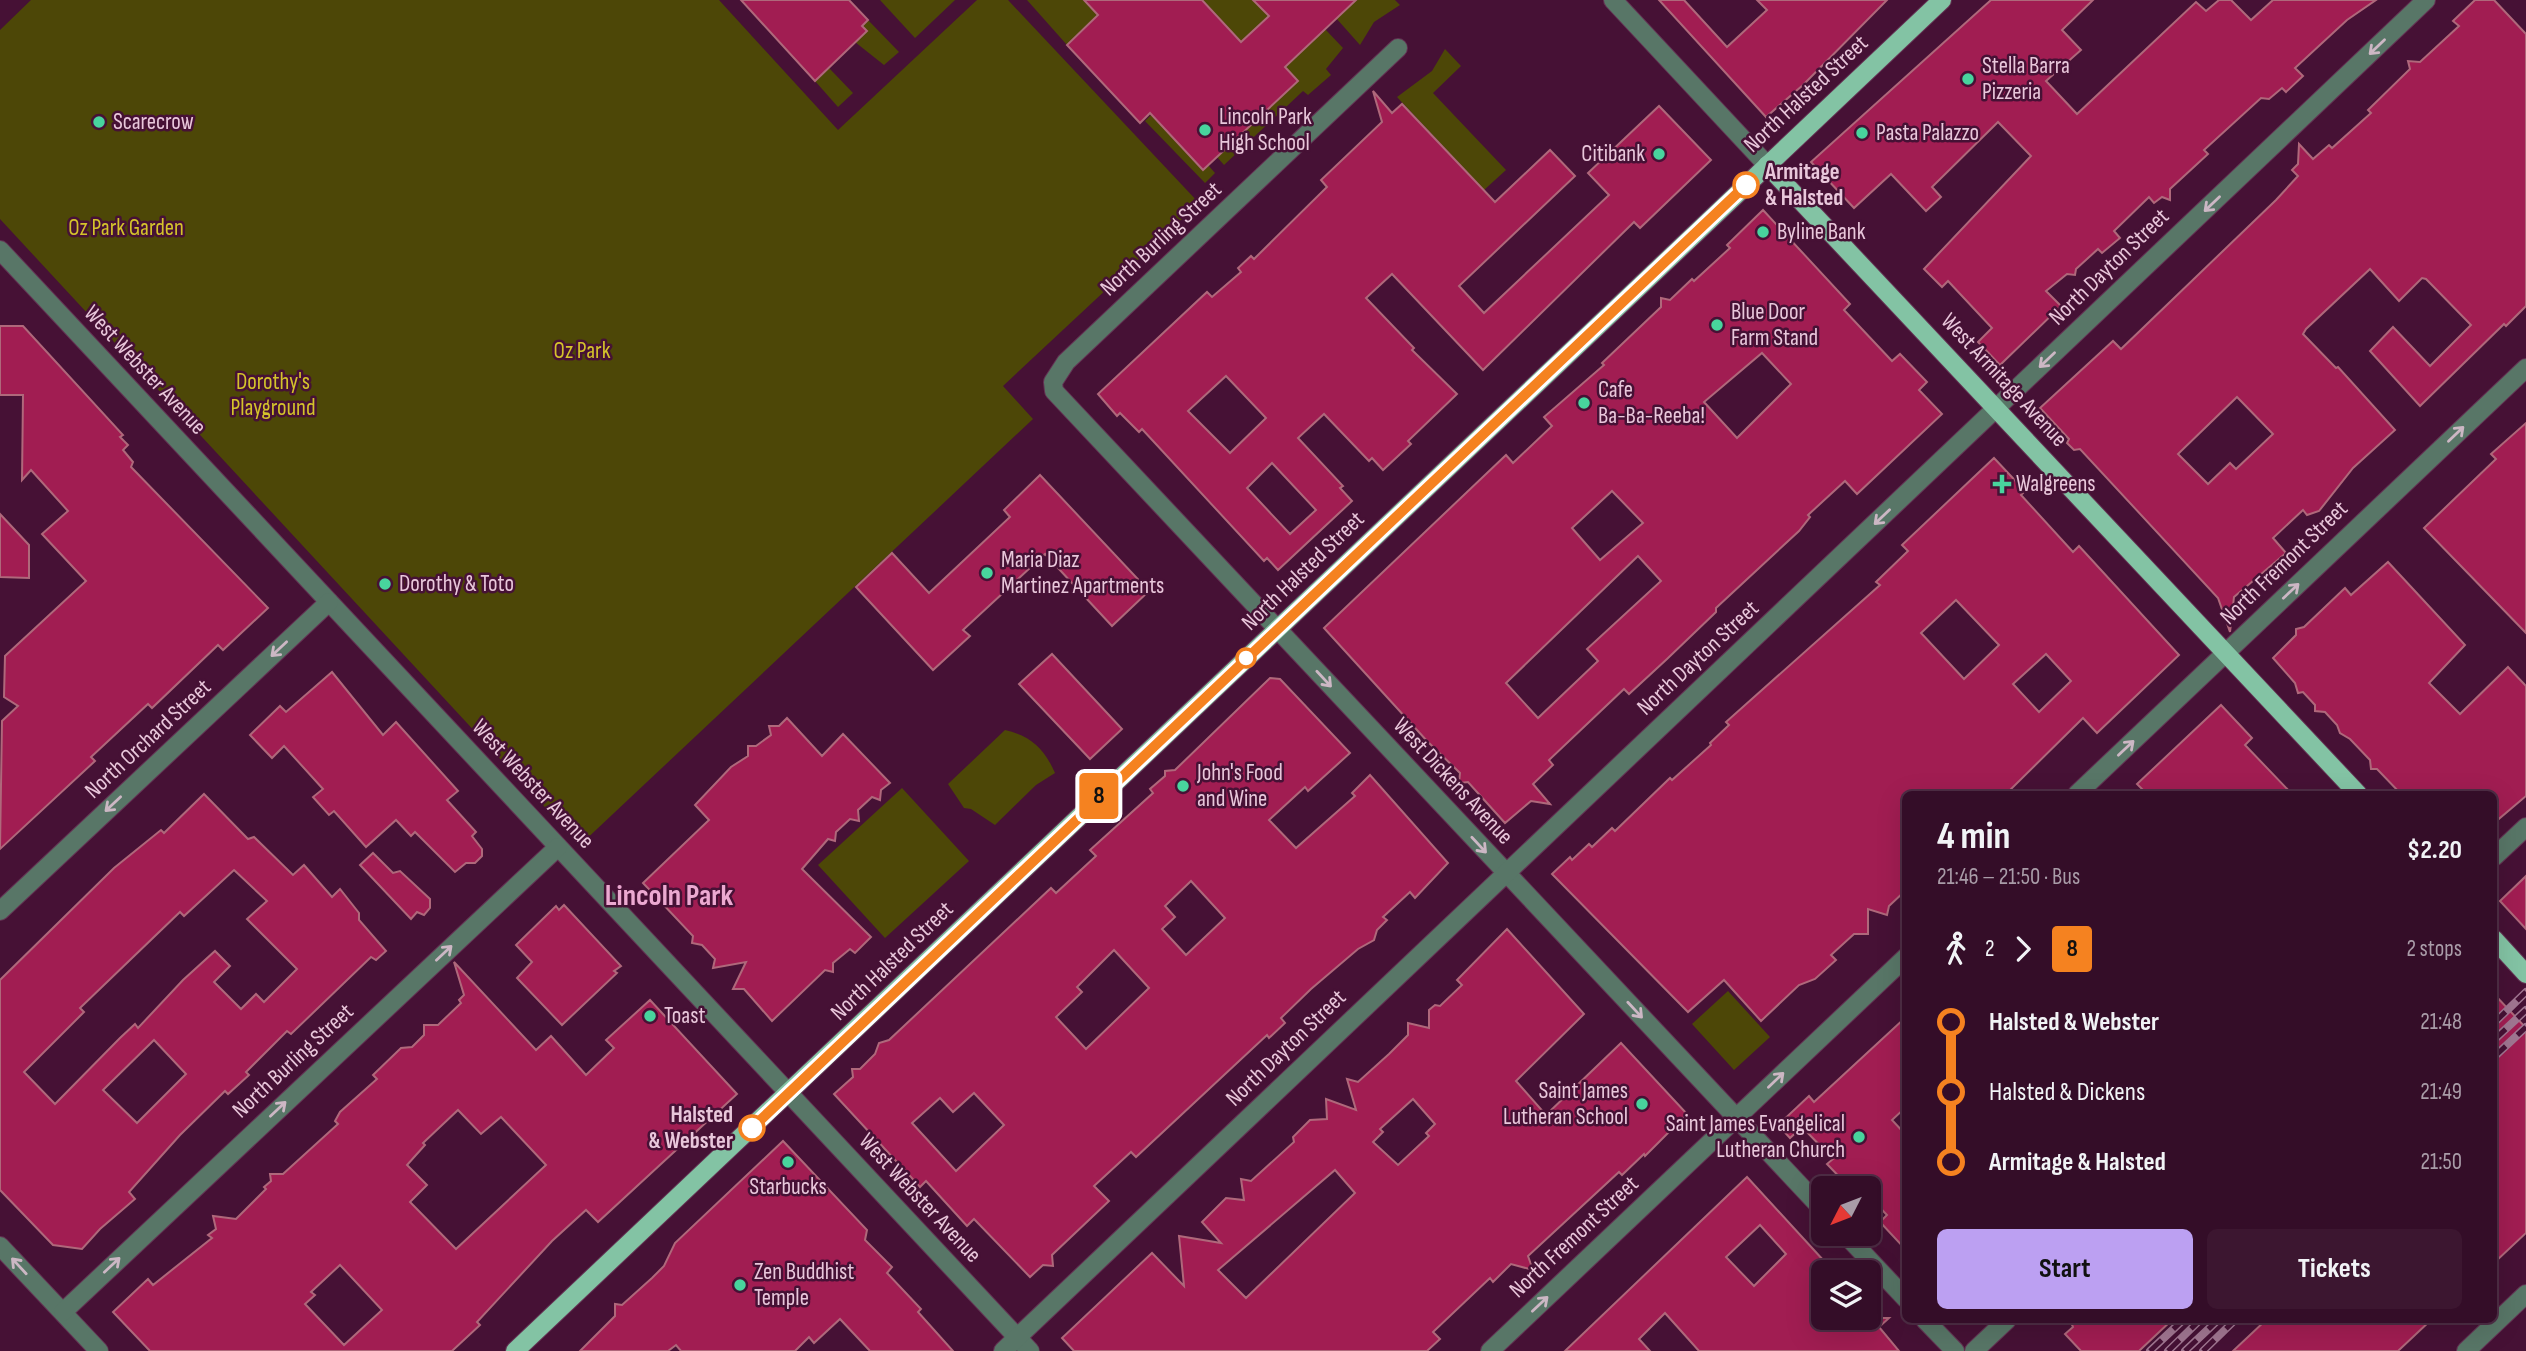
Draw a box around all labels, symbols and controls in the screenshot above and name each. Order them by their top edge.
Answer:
street label: North Halsted Street [1738,29,1874,159]
one-way arrow [2368,39,2386,55]
place label: Stella Barra Pizzeria [1982,52,2070,106]
marker: Stella Barra Pizzeria [1960,71,1976,87]
place label: Lincoln Park High School [1219,103,1312,157]
place label: Scarecrow [113,108,194,136]
marker: Scarecrow [91,114,107,130]
place label: Pasta Palazzo [1876,119,1979,147]
marker: Lincoln Park High School [1197,122,1213,138]
marker: Pasta Palazzo [1854,125,1870,141]
place label: Citibank [1581,140,1645,168]
marker: Citibank [1651,146,1667,162]
place label: Armitage & Halsted [1764,158,1843,212]
marker: Armitage & Halsted [1733,172,1759,198]
street label: North Burling Street [1095,176,1227,302]
one-way arrow [2204,195,2221,212]
street label: North Dayton Street [2043,203,2175,331]
park label: Oz Park Garden [68,214,184,242]
place label: Byline Bank [1777,218,1866,246]
marker: Byline Bank [1755,224,1771,240]
place label: Blue Door Farm Stand [1731,298,1818,352]
street label: West Webster Avenue [78,299,212,441]
street label: West Armitage Avenue [1935,307,2073,453]
marker: Blue Door Farm Stand [1709,317,1725,333]
park label: Oz Park [554,337,611,365]
one-way arrow [2039,352,2056,369]
park label: Dorothy's Playground [231,368,316,422]
place label: Cafe Ba-Ba-Reeba! [1598,376,1705,430]
marker: Cafe Ba-Ba-Reeba! [1576,395,1592,411]
one-way arrow [2447,426,2464,443]
place label: Walgreens [2016,470,2096,498]
marker: Walgreens [1994,476,2010,492]
street label: North Fremont Street [2214,495,2354,631]
street label: North Halsted Street [1236,505,1370,637]
one-way arrow [1873,509,1891,525]
place label: Maria Diaz Martinez Apartments [1001,546,1164,600]
marker: Maria Diaz Martinez Apartments [979,565,995,581]
place label: Dorothy & Toto [399,570,514,598]
marker: Dorothy & Toto [377,576,393,592]
one-way arrow [2282,582,2299,599]
street label: North Dayton Street [1631,595,1765,721]
one-way arrow [271,640,288,657]
unlabelled marker [1236,648,1256,668]
one-way arrow [1315,670,1332,687]
street label: North Orchard Street [79,673,217,805]
street label: West Dickens Avenue [1387,712,1519,850]
street label: West Webster Avenue [466,713,600,855]
one-way arrow [2117,739,2134,756]
place label: John's Food and Wine [1196,759,1283,813]
line badge: 8 [1076,773,1122,819]
marker: John's Food and Wine [1175,778,1191,794]
text: 8 [1093,781,1105,810]
one-way arrow [105,796,122,813]
text: 4 min [1937,814,2010,859]
text: $2.20 [2407,835,2462,866]
one-way arrow [1471,836,1488,853]
text: 21:46 – 21:50 · Bus [1937,863,2080,891]
district label: Lincoln Park [605,878,734,914]
street label: North Halsted Street [825,895,959,1027]
icon: walk [1937,930,1975,968]
icon: forward [2004,930,2042,968]
text: 8 [2066,934,2078,963]
text: 2 [1985,935,1994,963]
text: 2 stops [2406,935,2462,963]
one-way arrow [435,945,452,962]
street label: North Dayton Street [1220,984,1352,1112]
street label: North Burling Street [227,998,359,1124]
one-way arrow [1627,1001,1643,1019]
place label: Toast [664,1002,705,1030]
text: Halsted & Webster [1989,1007,2159,1038]
marker: Toast [642,1008,658,1024]
text: 21:48 [2420,1008,2462,1036]
one-way arrow [1767,1072,1785,1088]
place label: Saint James Lutheran School [1503,1077,1628,1131]
text: Halsted & Dickens [1989,1077,2145,1108]
text: 21:49 [2420,1078,2462,1106]
marker: Saint James Lutheran School [1634,1096,1650,1112]
one-way arrow [269,1101,286,1118]
place label: Halsted & Webster [649,1101,733,1155]
place label: Saint James Evangelical Lutheran Church [1666,1110,1845,1164]
marker: Halsted & Webster [739,1115,765,1141]
street label: West Webster Avenue [853,1127,987,1269]
marker: Saint James Evangelical Lutheran Church [1851,1129,1867,1145]
text: Armitage & Halsted [1989,1147,2166,1178]
text: 21:50 [2421,1148,2462,1176]
marker: Starbucks [780,1154,796,1170]
street label: North Fremont Street [1504,1170,1644,1304]
place label: Starbucks [749,1173,827,1201]
north arrow [1811,1176,1881,1246]
map controls [1811,1176,1881,1330]
button: Start [1937,1229,2193,1309]
button: Tickets [2207,1229,2462,1309]
one-way arrow [11,1257,27,1275]
one-way arrow [103,1257,120,1274]
place label: Zen Buddhist Temple [754,1258,854,1312]
button: layers [1811,1260,1881,1330]
marker: Zen Buddhist Temple [732,1277,748,1293]
one-way arrow [1531,1296,1549,1312]

